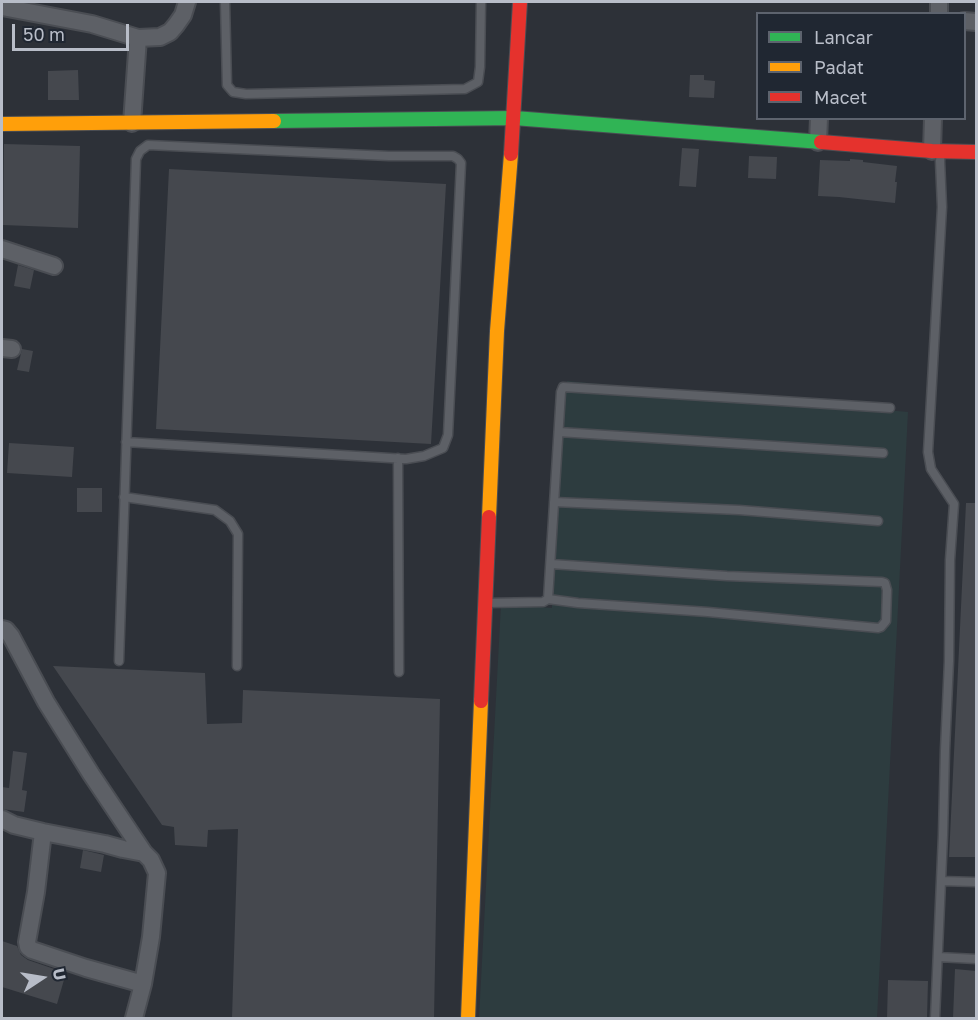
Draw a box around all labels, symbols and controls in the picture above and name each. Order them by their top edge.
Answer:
scale bar [15,12,132,50]
legend [756,12,966,120]
text: 50 m [23,23,65,45]
text: Lancar [814,26,873,48]
text: Padat [814,56,864,78]
text: Macet [814,86,867,108]
north arrow [12,948,72,1008]
text: U [49,966,71,982]

